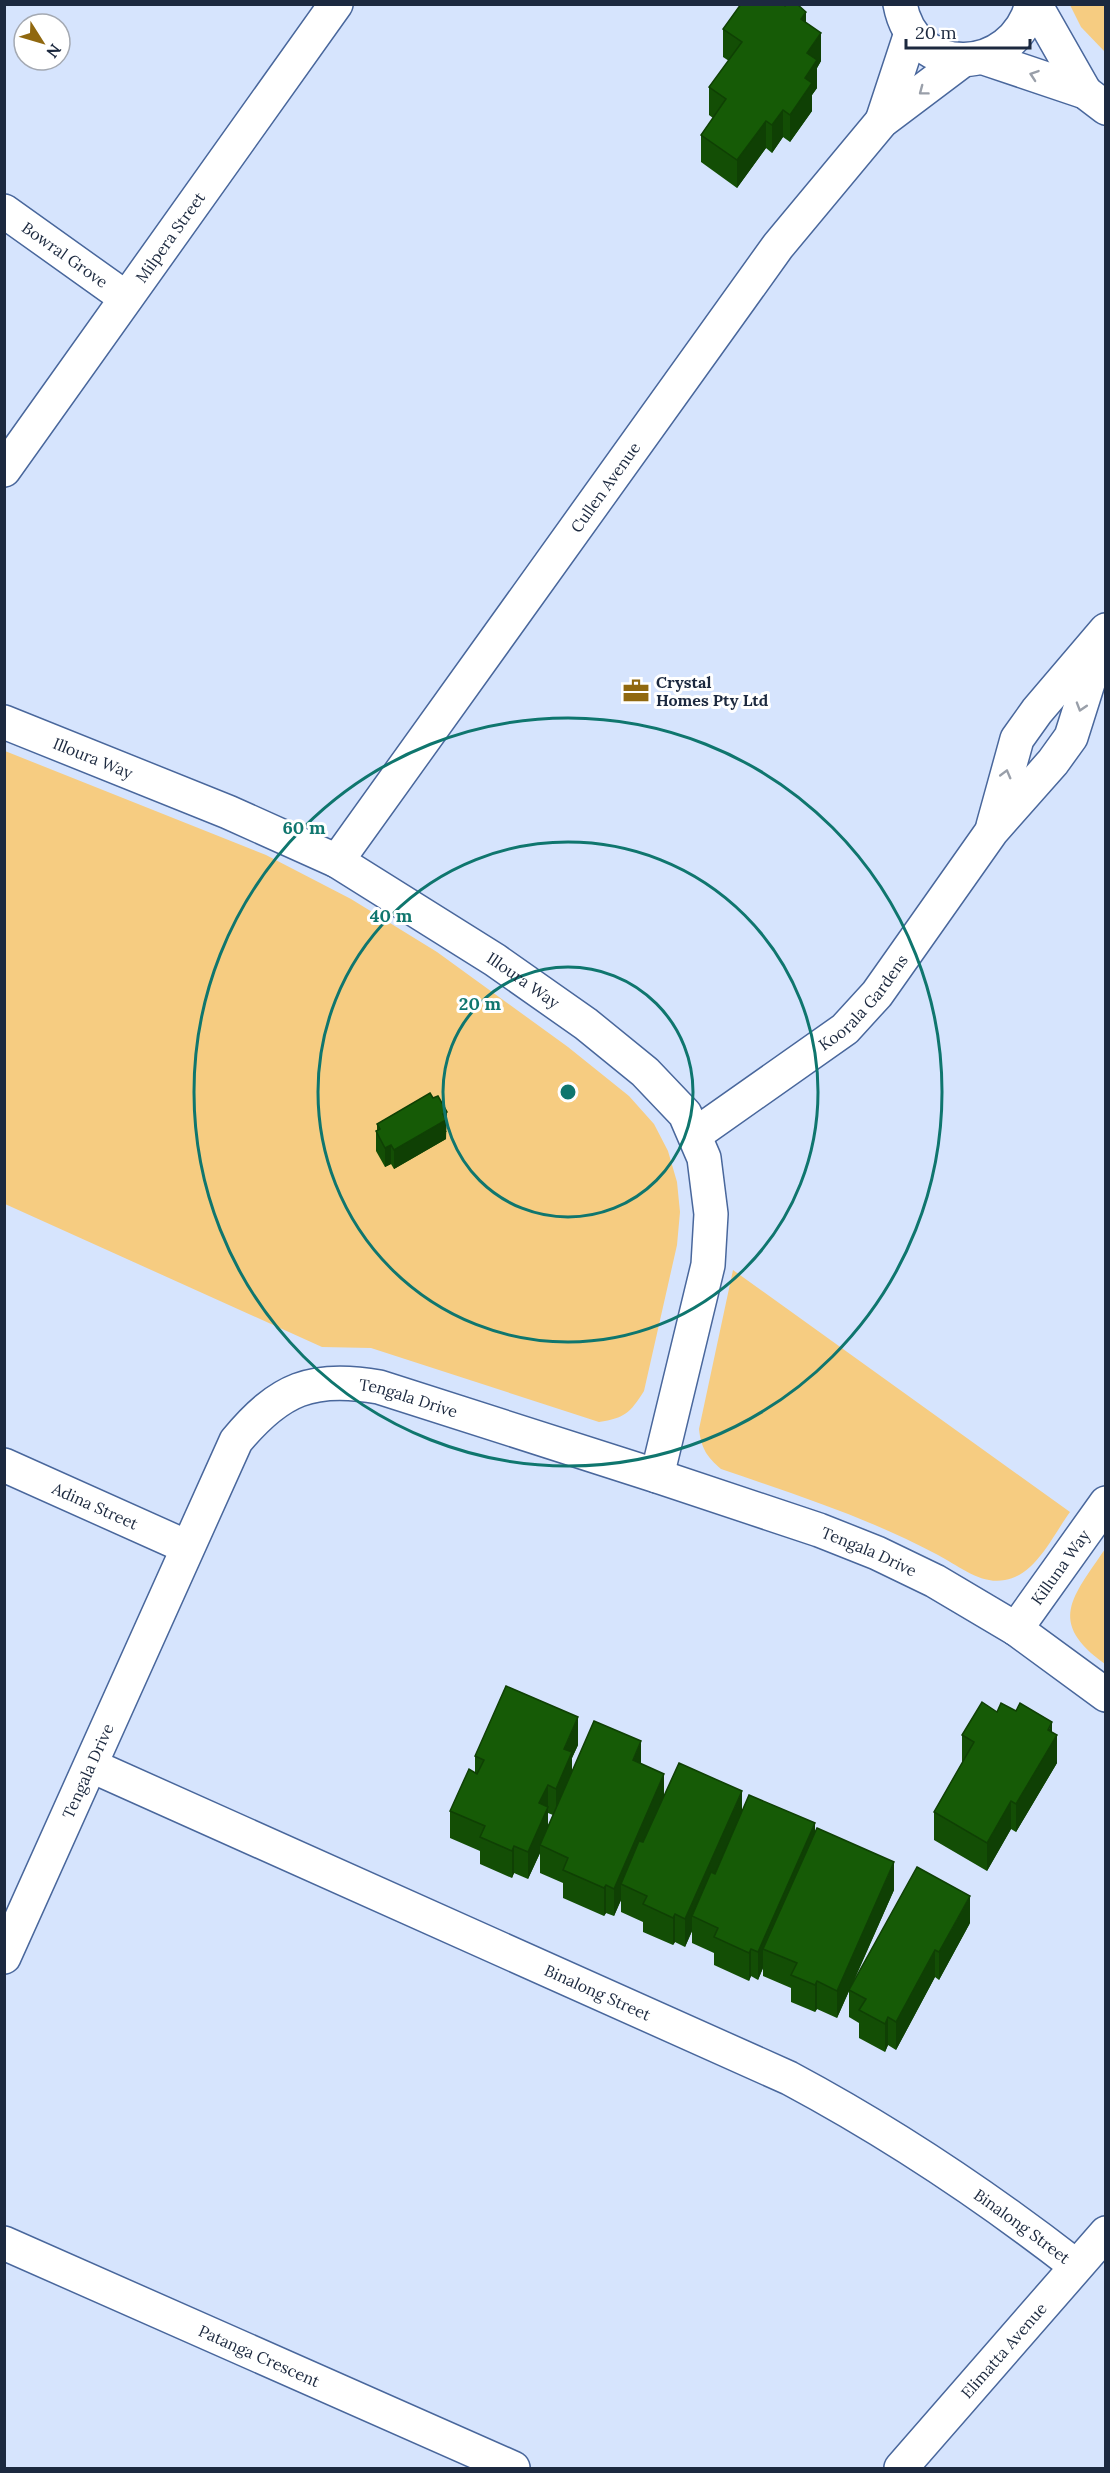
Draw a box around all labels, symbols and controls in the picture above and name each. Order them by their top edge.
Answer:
north arrow [12,12,72,72]
scale bar [906,12,1030,50]
text: 20 m [915,21,957,44]
text: N [42,40,66,62]
one-way arrow [1030,70,1040,82]
one-way arrow [918,83,929,94]
street label: Milpera Street [131,187,209,286]
street label: Bowral Grove [18,217,112,292]
street label: Cullen Avenue [566,438,644,536]
place label: Crystal Homes Pty Ltd [656,672,769,710]
office icon: Crystal Homes Pty Ltd [621,676,651,706]
one-way arrow [1075,701,1088,712]
street label: Illoura Way [50,733,136,783]
one-way arrow [999,769,1011,780]
text: 60 m [282,816,326,839]
text: 40 m [370,904,413,927]
street label: Illoura Way [483,948,564,1013]
street label: Koorala Gardens [814,950,912,1055]
text: 20 m [459,992,502,1015]
centre of rings [558,1082,578,1102]
street label: Tengala Drive [358,1374,461,1422]
street label: Adina Street [48,1478,142,1534]
street label: Tengala Drive [819,1522,920,1581]
street label: Killuna Way [1027,1525,1094,1609]
street label: Tengala Drive [58,1720,118,1822]
street label: Binalong Street [541,1960,655,2025]
street label: Binalong Street [970,2184,1075,2268]
street label: Elimatta Avenue [956,2298,1051,2402]
street label: Patanga Crescent [196,2320,324,2392]

